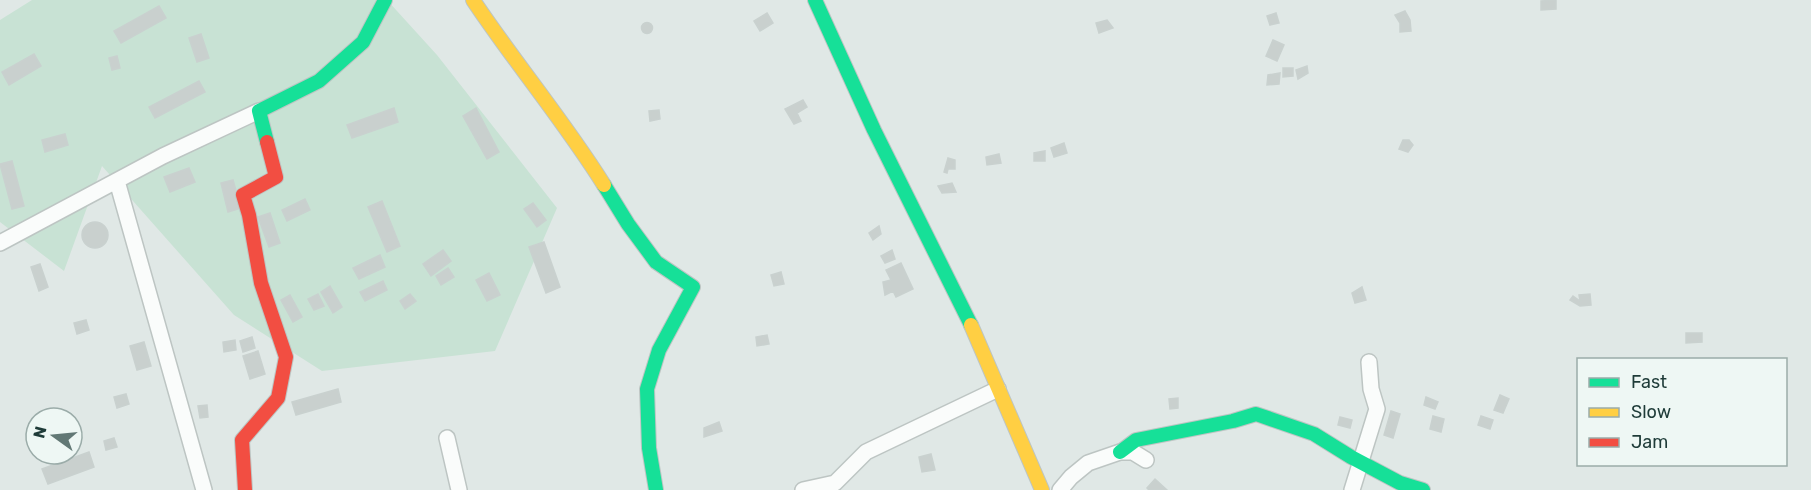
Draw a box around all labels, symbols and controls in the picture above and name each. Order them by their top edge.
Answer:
legend [1577,358,1787,466]
text: Fast [1631,371,1667,393]
text: Slow [1631,401,1671,423]
north arrow [24,406,84,466]
text: N [29,424,51,440]
text: Jam [1631,431,1668,453]

